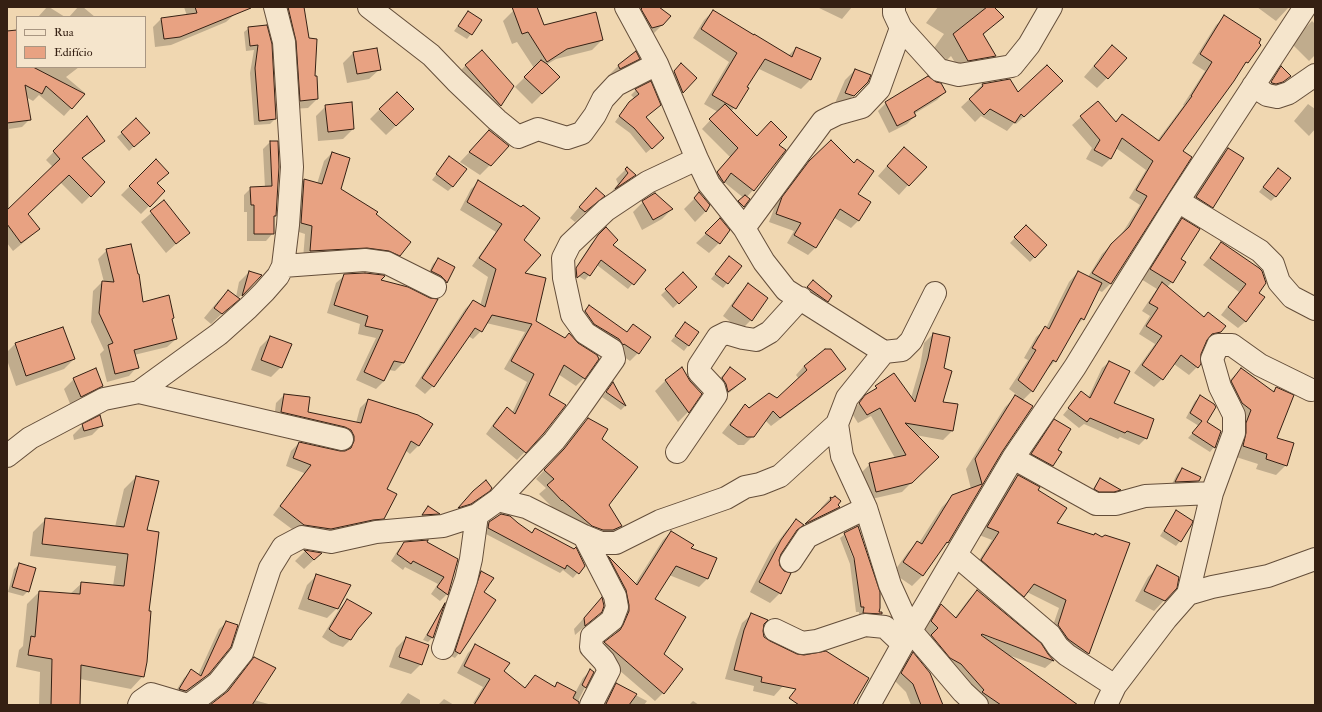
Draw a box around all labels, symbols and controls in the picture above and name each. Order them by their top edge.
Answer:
legend [16,16,146,68]
text: Rua [54,25,74,40]
text: Edifício [54,45,93,60]

